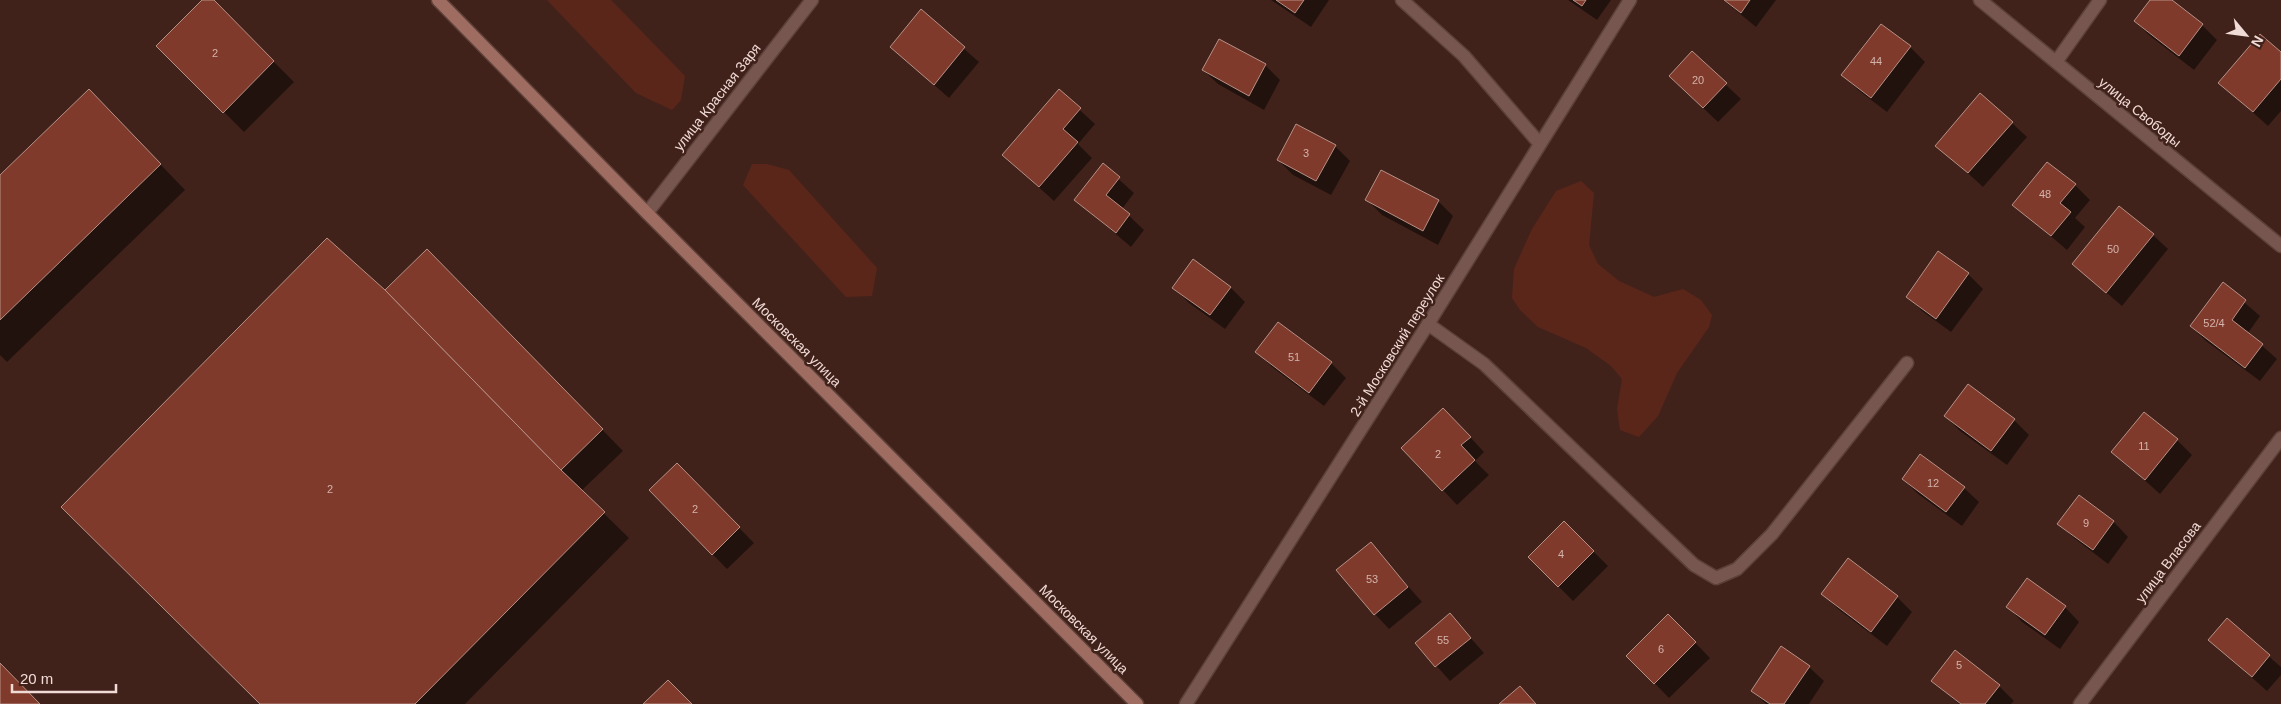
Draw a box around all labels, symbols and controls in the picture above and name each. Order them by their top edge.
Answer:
north arrow [2221,10,2271,60]
text: N [2248,33,2267,50]
street label: улица Красная Заря [670,40,764,154]
house number: 2 [212,47,218,59]
house number: 44 [1870,55,1882,67]
house number: 20 [1692,74,1704,86]
street label: улица Свободы [2096,74,2184,150]
house number: 3 [1303,147,1309,159]
house number: 48 [2039,188,2051,200]
house number: 50 [2107,243,2119,255]
street label: 2-й Московский переулок [1347,270,1448,419]
street label: Московская улица [749,294,845,390]
house number: 52/4 [2203,317,2225,329]
house number: 51 [1288,351,1300,363]
house number: 11 [2138,440,2150,452]
house number: 2 [1435,448,1441,460]
house number: 12 [1927,477,1939,489]
house number: 2 [327,483,333,495]
house number: 2 [692,503,698,515]
house number: 9 [2083,517,2089,529]
street label: улица Власова [2132,518,2204,606]
house number: 4 [1558,548,1564,560]
house number: 53 [1366,573,1378,585]
street label: Московская улица [1036,581,1132,677]
house number: 55 [1437,634,1449,646]
house number: 6 [1658,643,1664,655]
house number: 5 [1956,659,1962,671]
scale bar [12,662,116,694]
text: 20 m [20,670,53,687]

